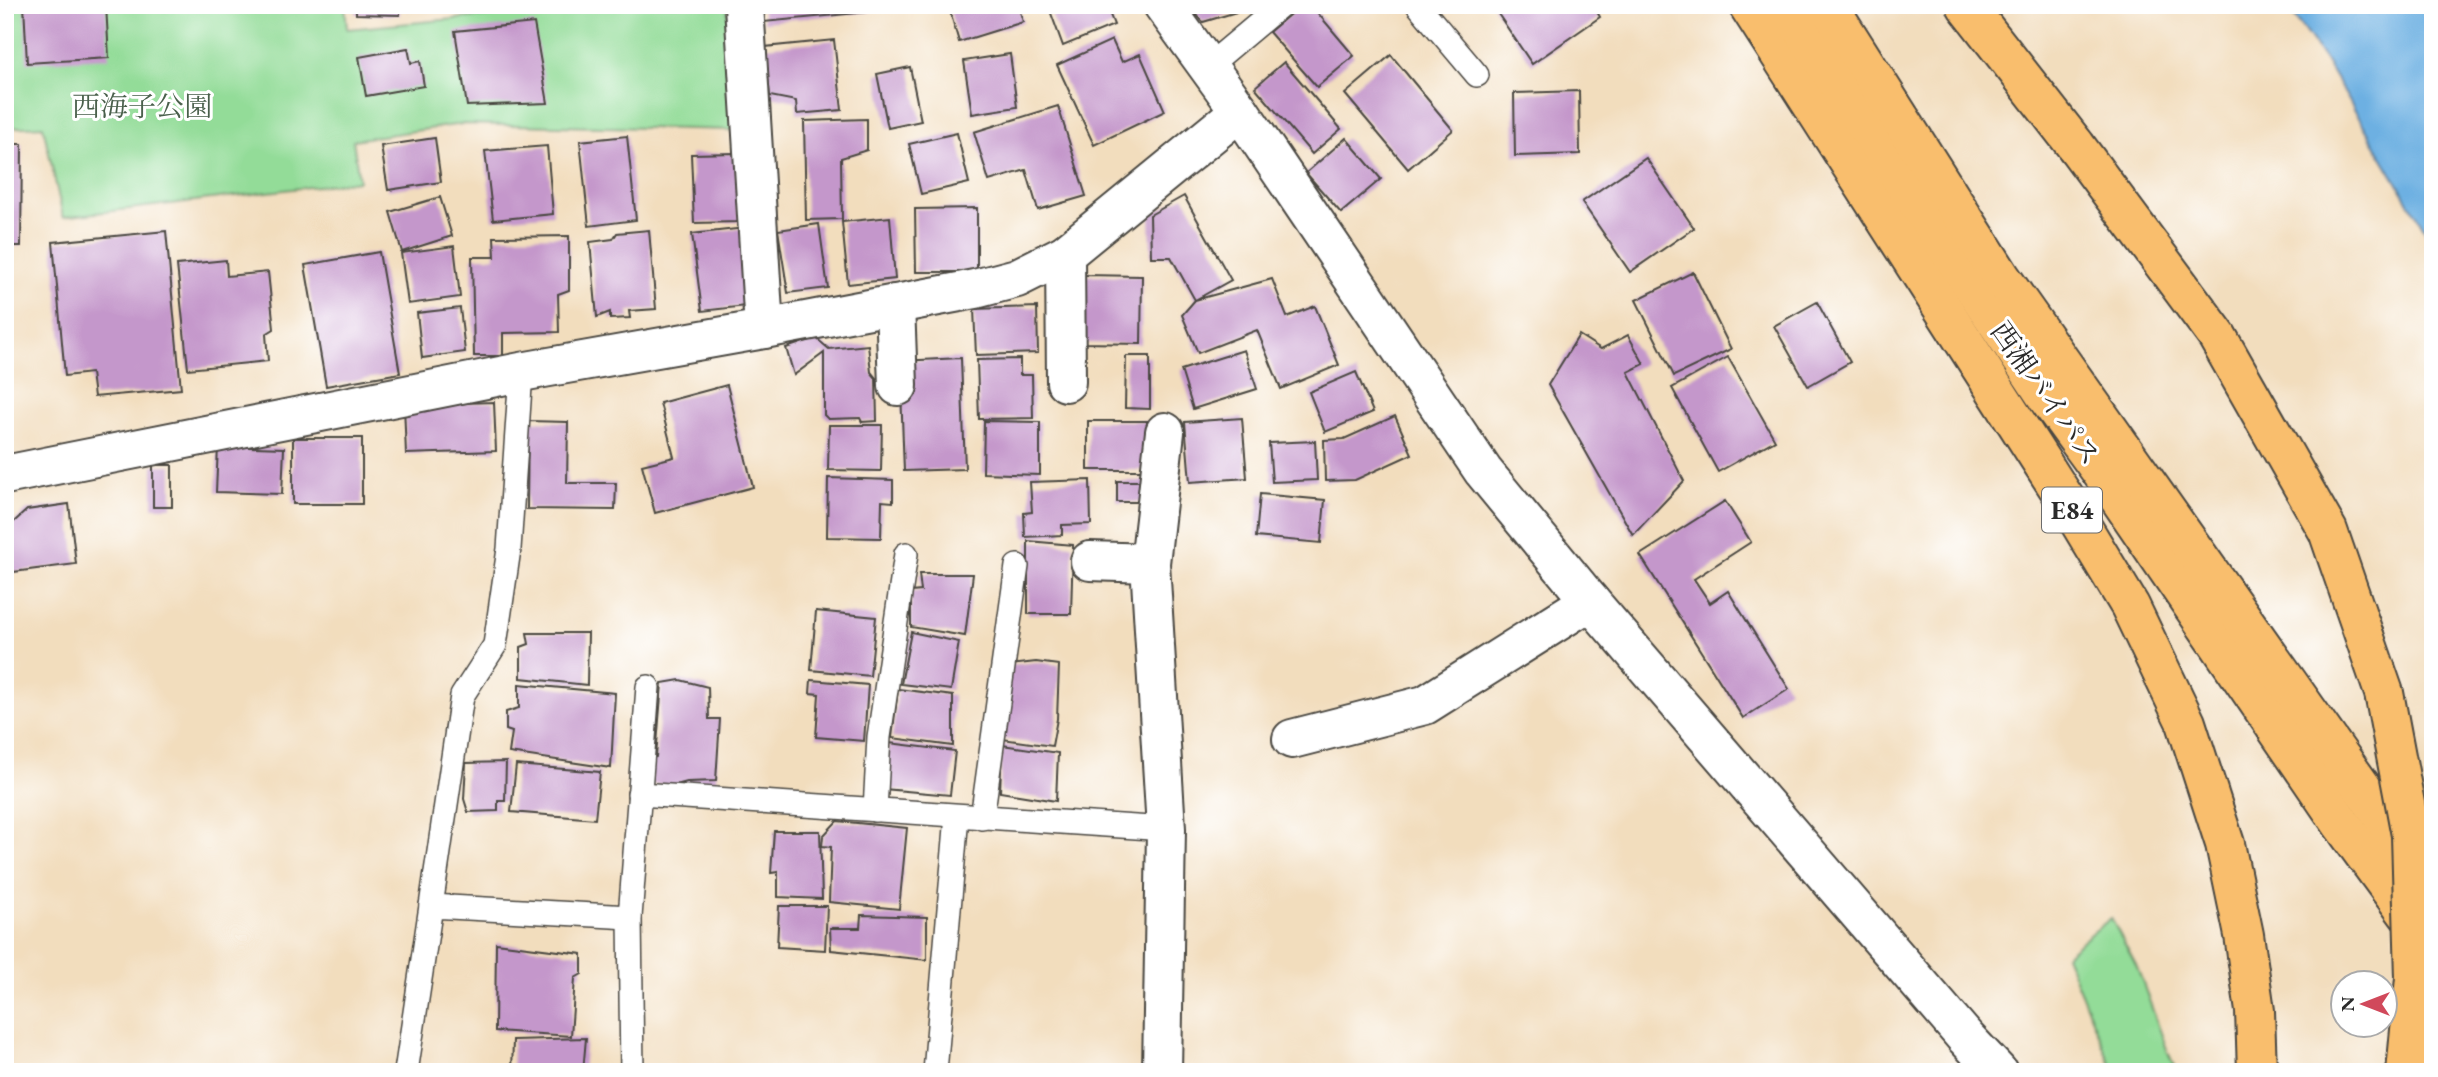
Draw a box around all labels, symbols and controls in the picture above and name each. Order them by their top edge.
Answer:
park label: 西海子公園 [72,88,212,124]
street label: 西湘バイパス [1983,314,2109,472]
road number: E84 [2042,488,2102,532]
north arrow [2330,968,2400,1038]
text: N [2335,996,2360,1012]

